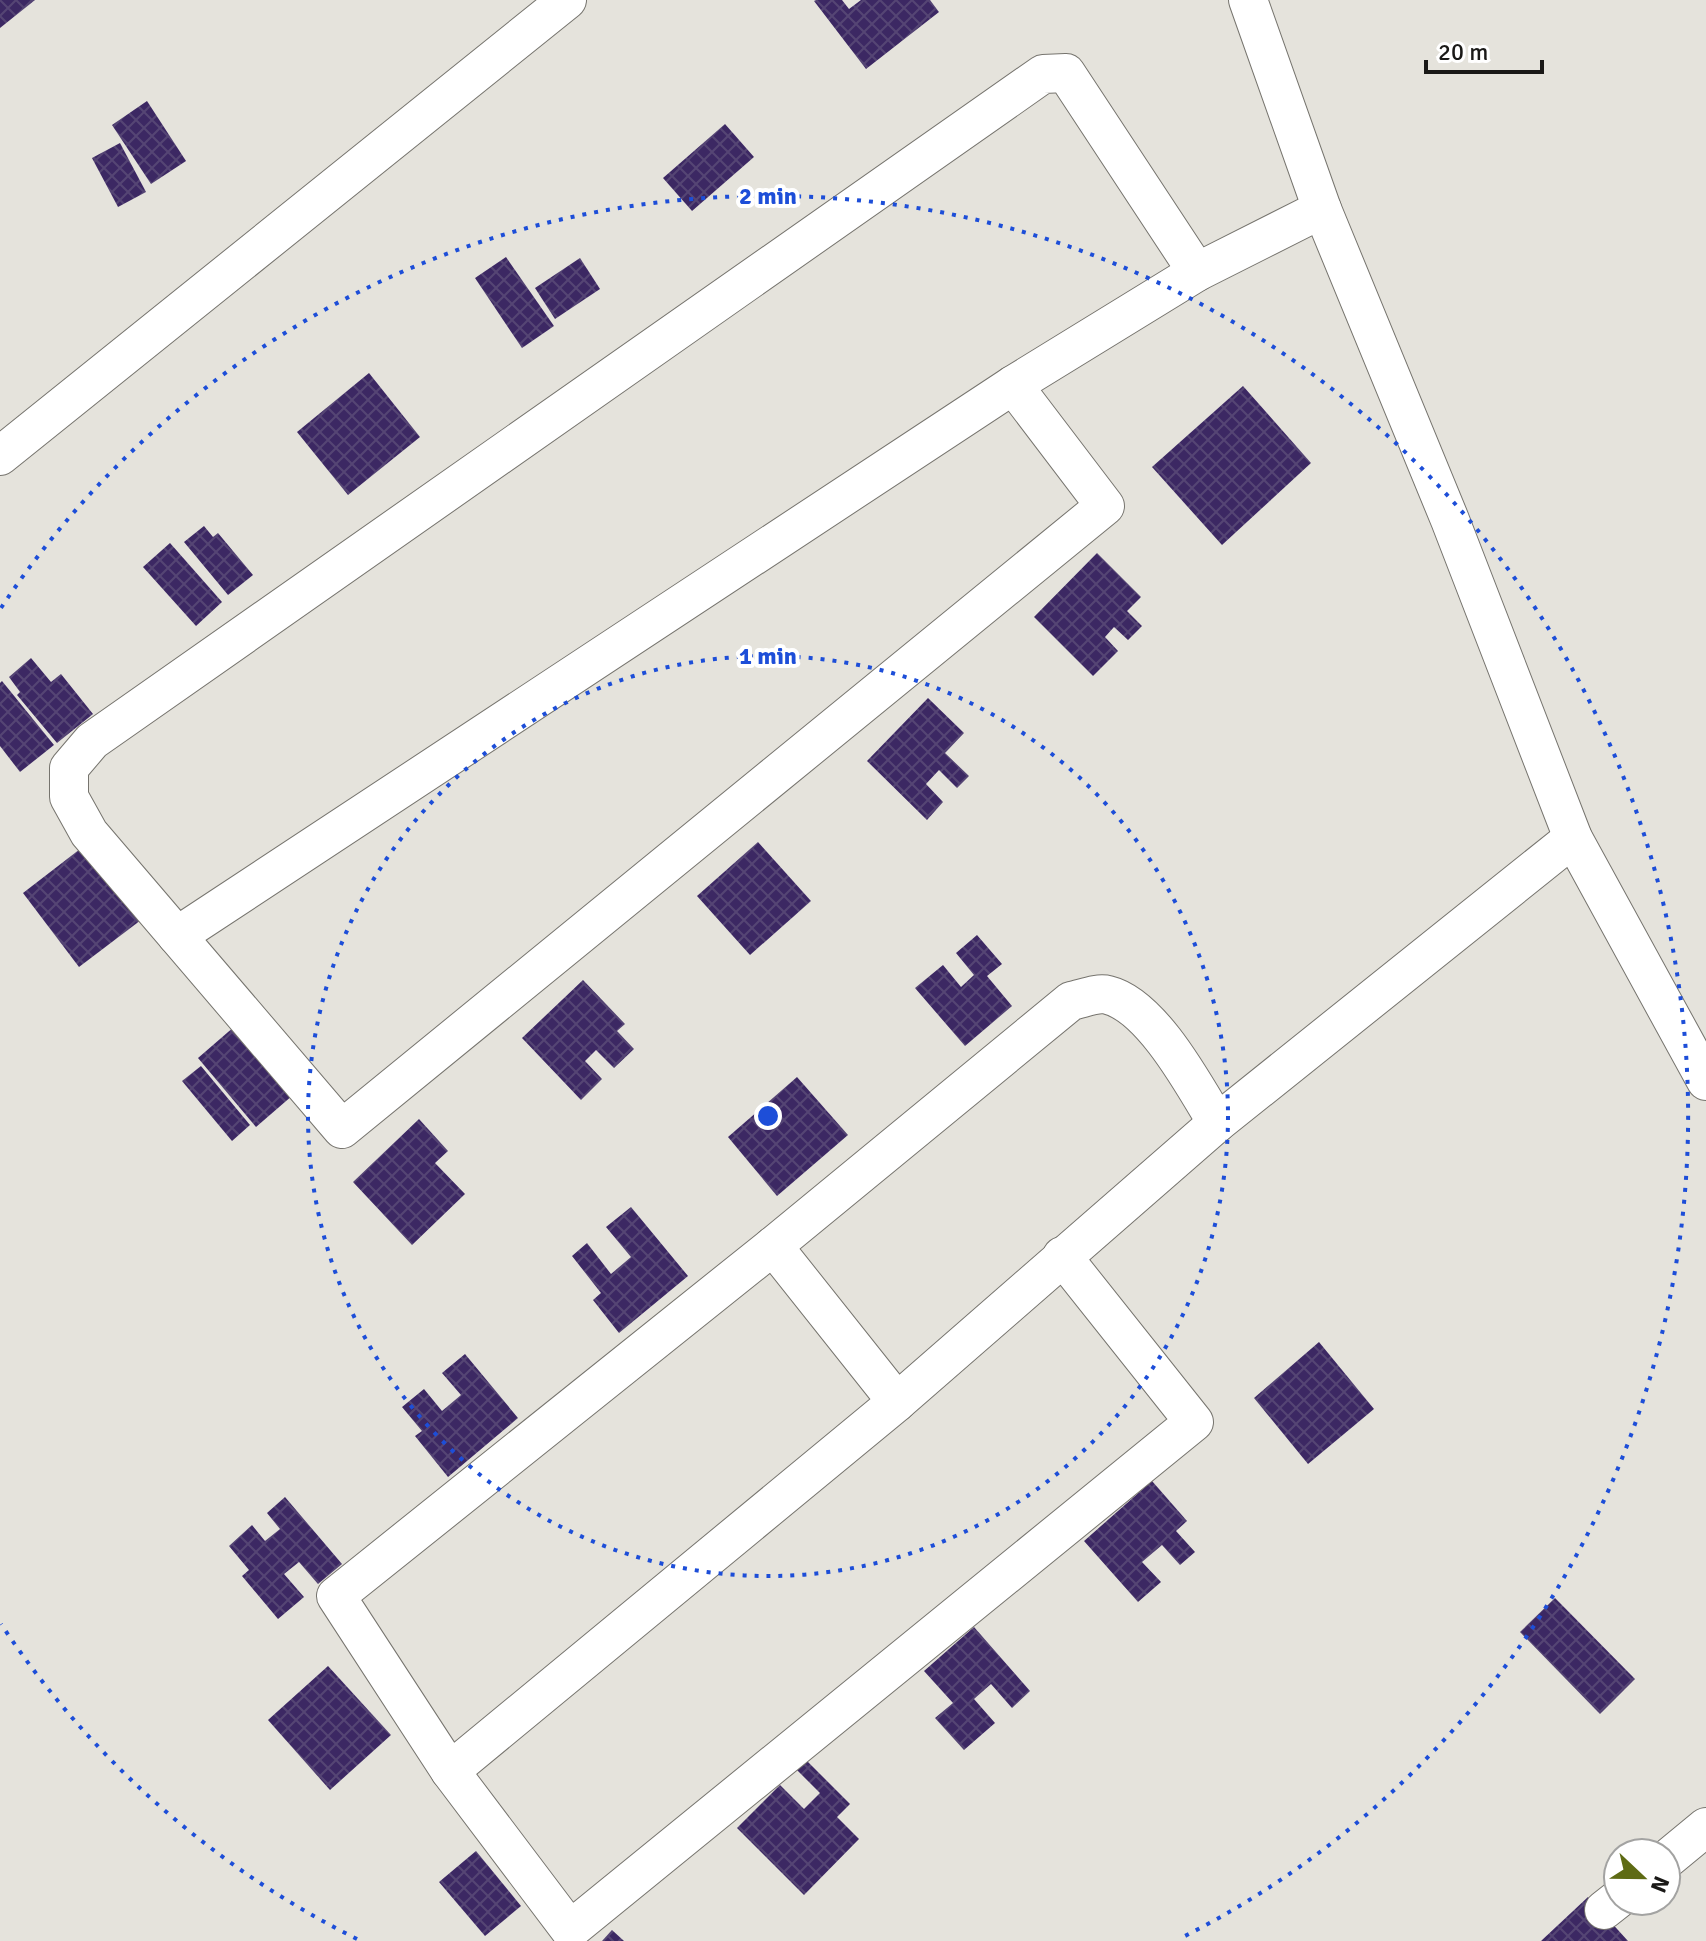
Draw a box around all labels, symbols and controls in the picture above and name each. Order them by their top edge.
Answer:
scale bar [1426,24,1542,74]
text: 20 m [1438,37,1488,67]
text: 2 min [739,181,797,211]
text: 1 min [739,641,797,671]
centre of rings [754,1102,782,1130]
north arrow [1602,1837,1682,1917]
text: N [1645,1872,1675,1896]

